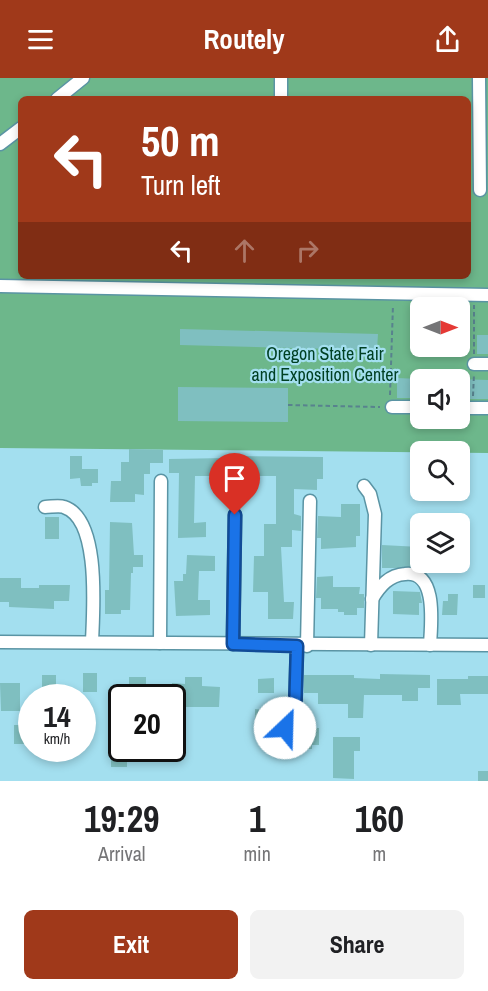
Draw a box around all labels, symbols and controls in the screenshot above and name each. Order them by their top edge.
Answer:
text: Routely [203,21,285,57]
icon: menu [24,23,57,56]
icon: share [431,23,464,56]
text: 50 m [141,113,220,169]
icon: left [42,120,120,198]
text: Turn left [141,167,220,203]
icon: left [165,234,198,267]
icon: ahead [228,234,261,267]
icon: right [291,234,324,267]
north arrow [410,297,470,357]
map controls [410,297,470,573]
park label: Oregon State Fair and Exposition Center [252,341,399,387]
button: sound [410,369,470,429]
button: search [410,441,470,501]
pin [209,453,260,515]
icon: arrive [218,462,251,495]
button: layers [410,513,470,573]
speed limit sign: 20 [108,684,186,762]
text: 14 [43,696,71,736]
position arrow [253,696,317,760]
text: km/h [44,728,70,749]
text: 19:29 [84,795,159,843]
text: 1 [249,795,265,843]
text: 160 [355,795,404,843]
text: Arrival [98,840,145,867]
text: min [243,840,271,867]
text: m [373,840,386,867]
button: Exit [24,910,238,979]
button: Share [250,910,464,979]

